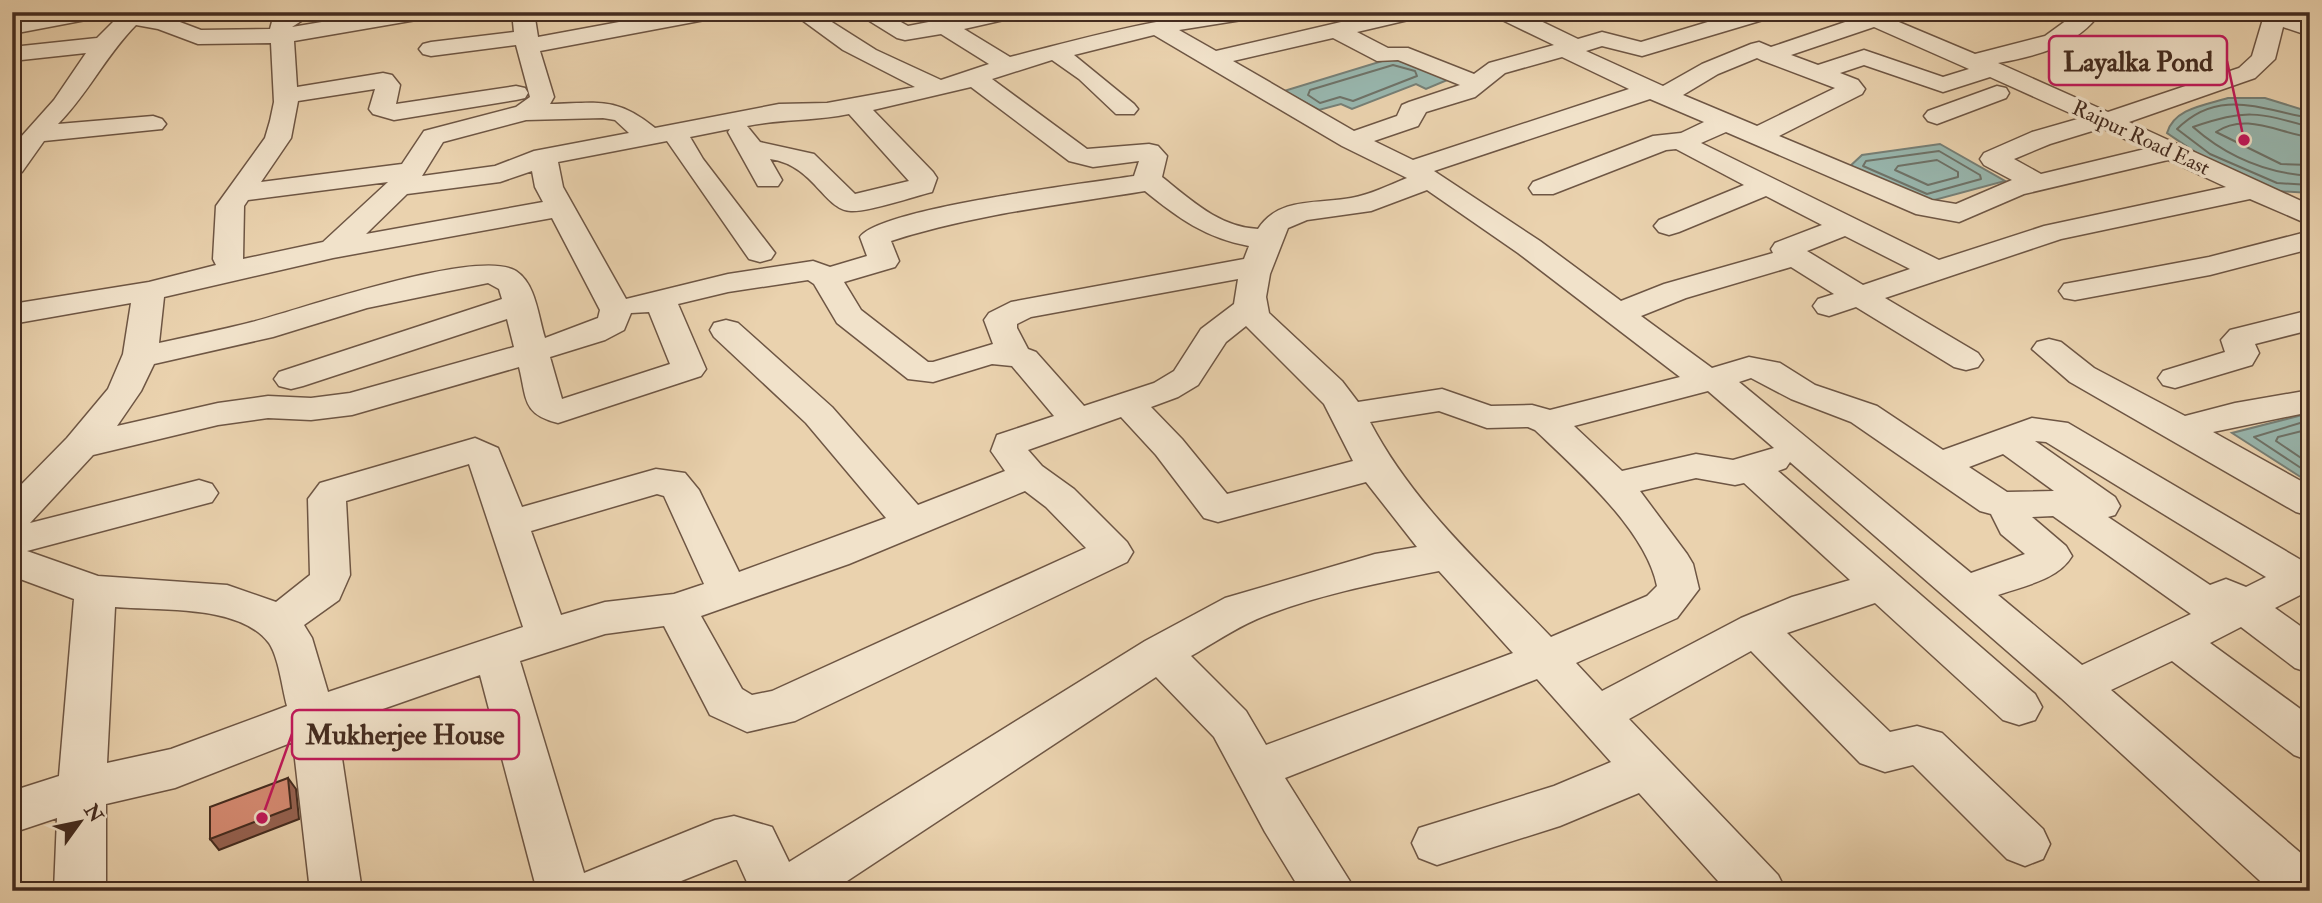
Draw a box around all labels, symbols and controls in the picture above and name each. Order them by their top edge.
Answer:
callout: Layalka Pond [2049,36,2227,85]
text: Layalka Pond [2063,45,2213,80]
street label: Raipur Road East [2068,94,2214,182]
callout: Mukherjee House [292,710,519,759]
text: Mukherjee House [305,718,505,753]
north arrow [46,788,116,858]
text: N [78,799,109,828]

